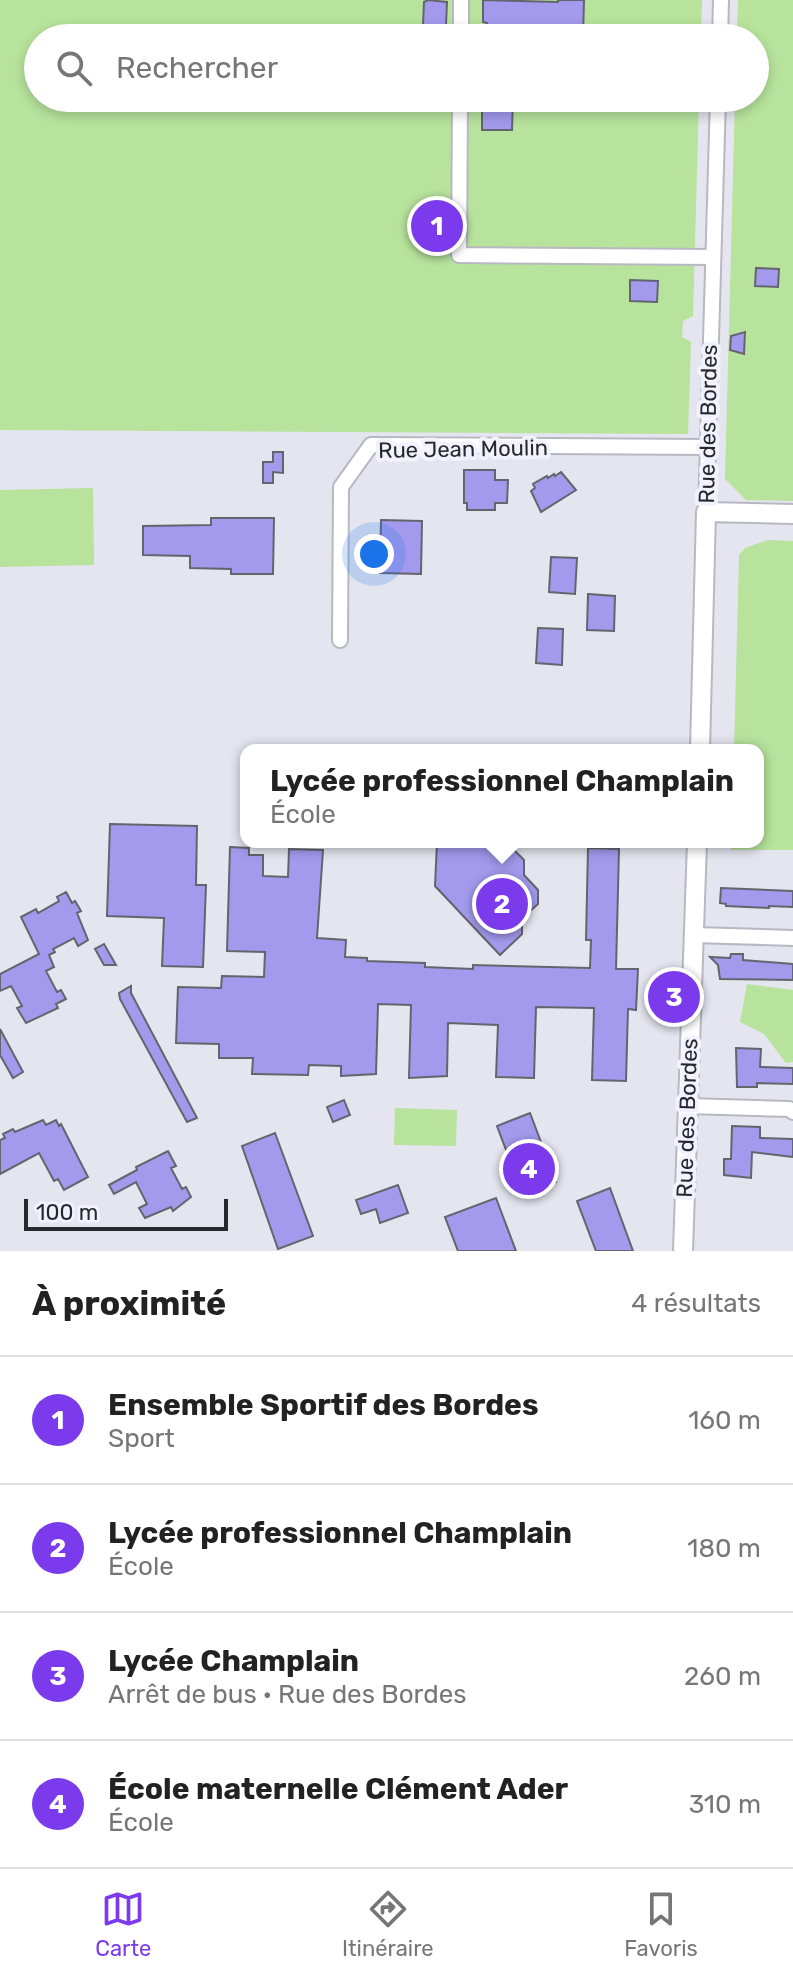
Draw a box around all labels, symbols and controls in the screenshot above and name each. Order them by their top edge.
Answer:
search box [24,24,769,112]
icon: search [52,46,96,90]
text: Rechercher [116,50,278,86]
pin: 1 [411,196,463,256]
street label: Rue des Bordes [693,344,723,504]
street label: Rue Jean Moulin [378,434,548,464]
your location [354,534,394,574]
popup [240,744,764,848]
text: Lycée professionnel Champlain [270,763,734,799]
text: École [270,799,336,830]
pin: 2 [476,874,528,934]
pin: 3 [648,967,700,1027]
street label: Rue des Bordes [671,1038,703,1198]
pin: 4 [503,1139,555,1199]
scale bar [24,1195,228,1231]
text: 100 m [36,1199,98,1226]
text: À proximité [32,1283,226,1324]
text: 4 résultats [631,1288,761,1319]
text: Ensemble Sportif des Bordes [108,1387,539,1423]
text: 1 [52,1405,64,1436]
text: 160 m [688,1405,761,1436]
text: Sport [108,1423,175,1454]
text: Lycée professionnel Champlain [108,1515,572,1551]
text: 2 [50,1533,66,1564]
text: 180 m [687,1533,761,1564]
text: École [108,1551,174,1582]
text: Lycée Champlain [108,1643,359,1679]
text: 3 [49,1661,67,1692]
text: 260 m [684,1661,761,1692]
text: Arrêt de bus · Rue des Bordes [108,1679,467,1710]
text: École maternelle Clément Ader [108,1771,568,1807]
text: 4 [49,1789,67,1820]
text: 310 m [689,1789,761,1820]
text: École [108,1807,174,1838]
tab: Carte [95,1887,151,1962]
tab: Itinéraire [342,1887,434,1962]
tab: Favoris [624,1887,698,1962]

